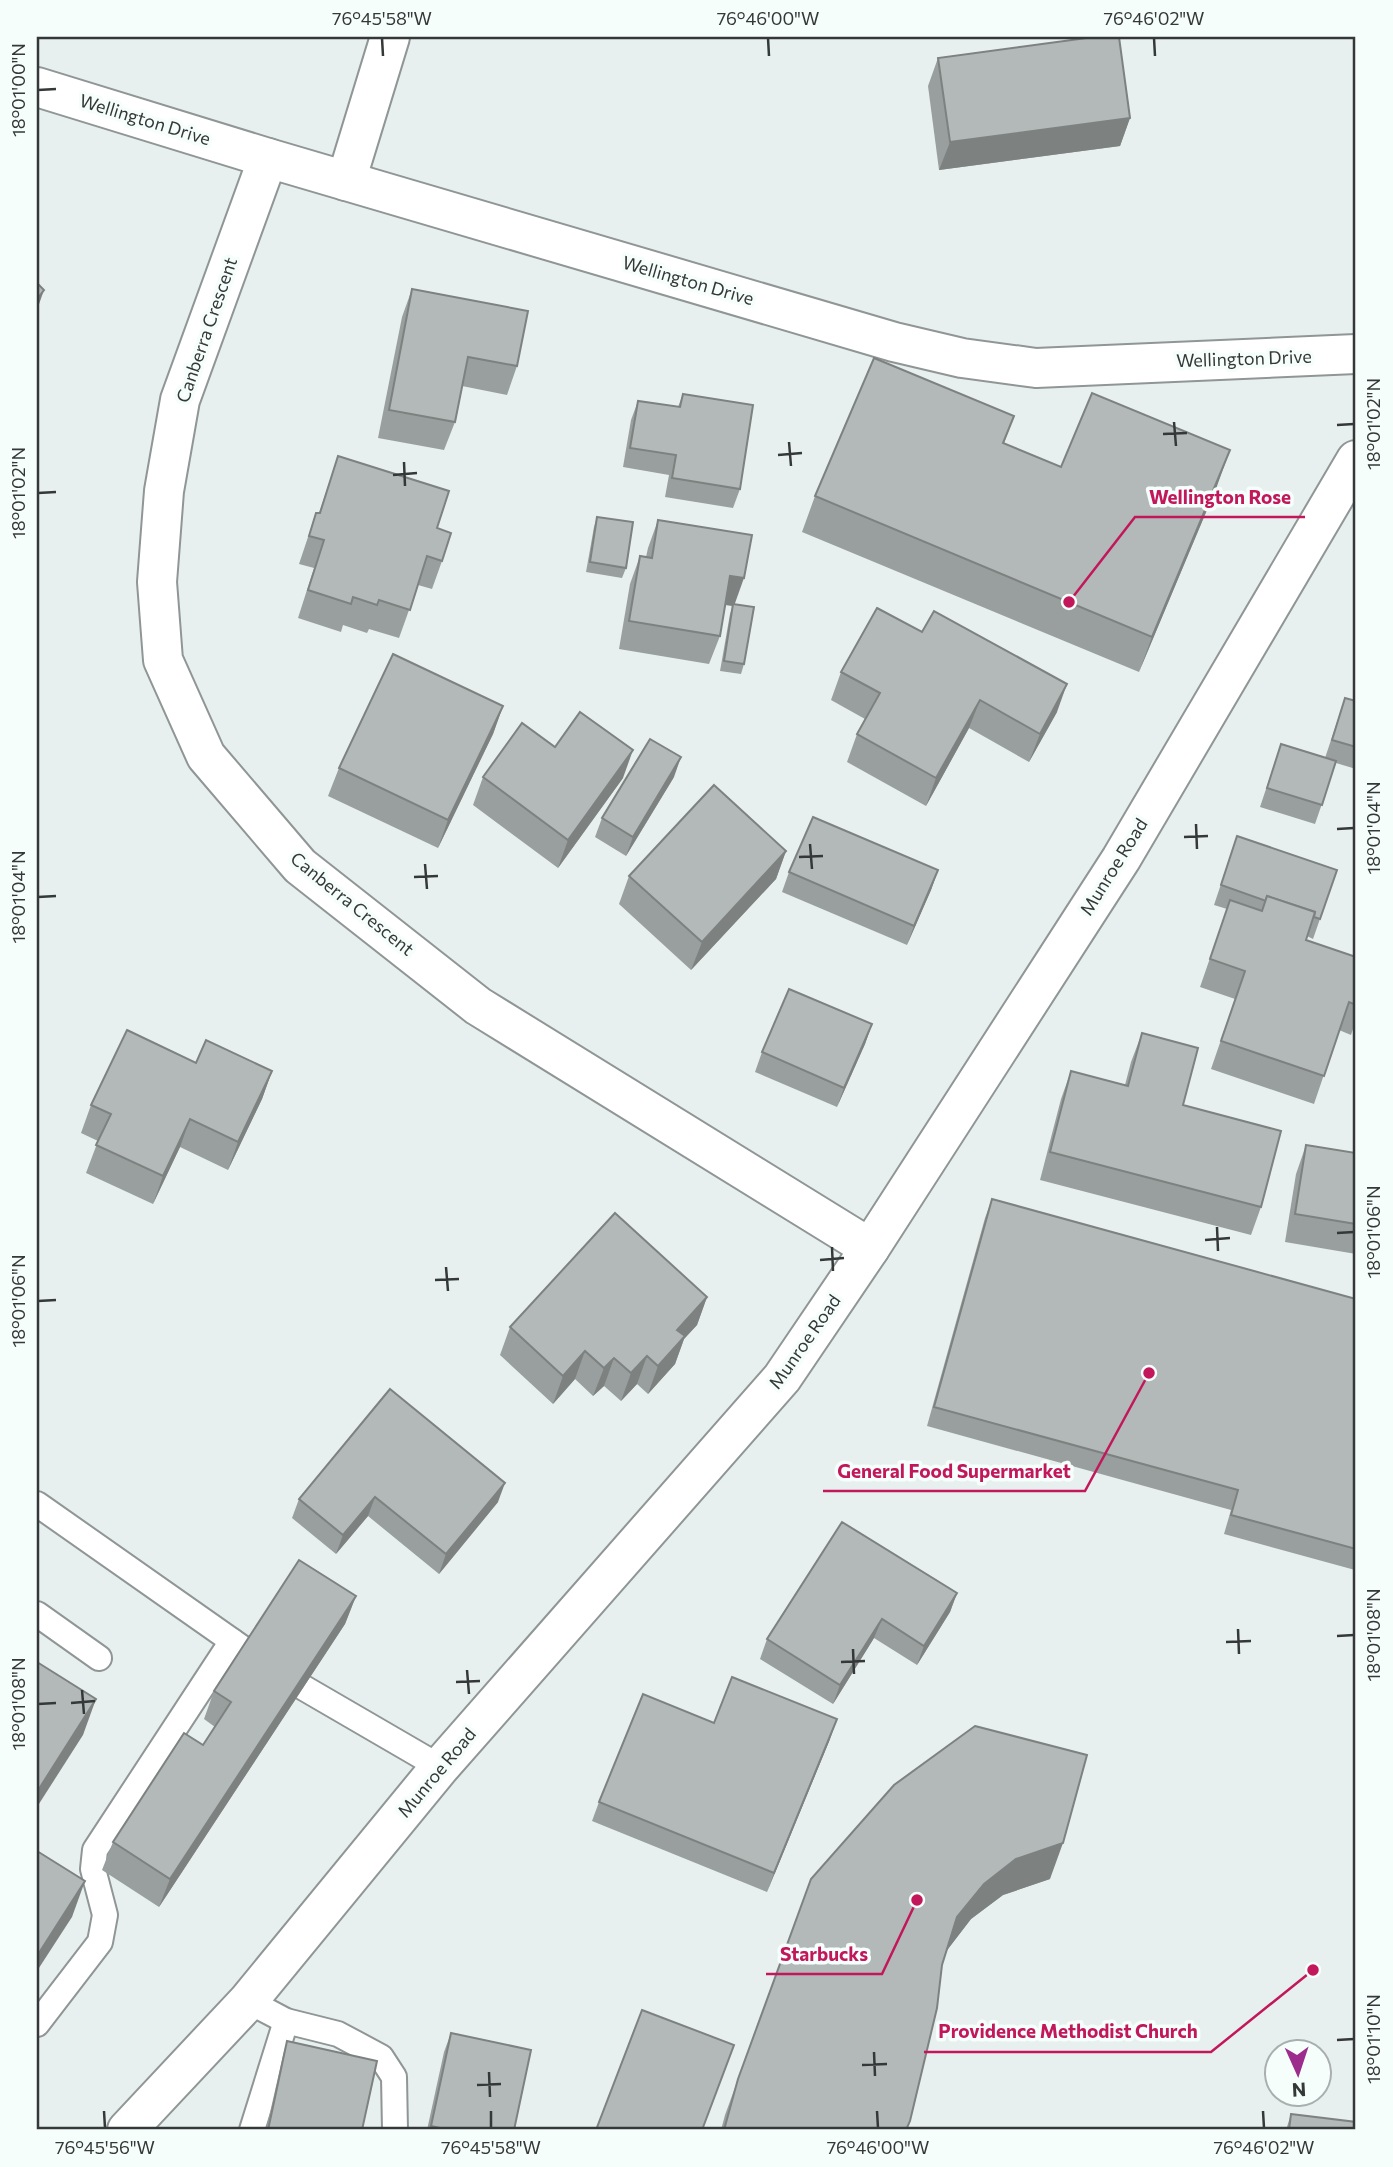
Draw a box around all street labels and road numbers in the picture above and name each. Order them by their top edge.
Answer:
street label: Wellington Drive [77,89,213,149]
street label: Wellington Drive [620,251,757,309]
street label: Canberra Crescent [171,254,241,405]
street label: Wellington Drive [1176,345,1312,371]
street label: Munroe Road [1075,814,1152,919]
street label: Canberra Crescent [287,847,419,960]
street label: Munroe Road [764,1290,845,1393]
street label: Munroe Road [392,1723,480,1822]

